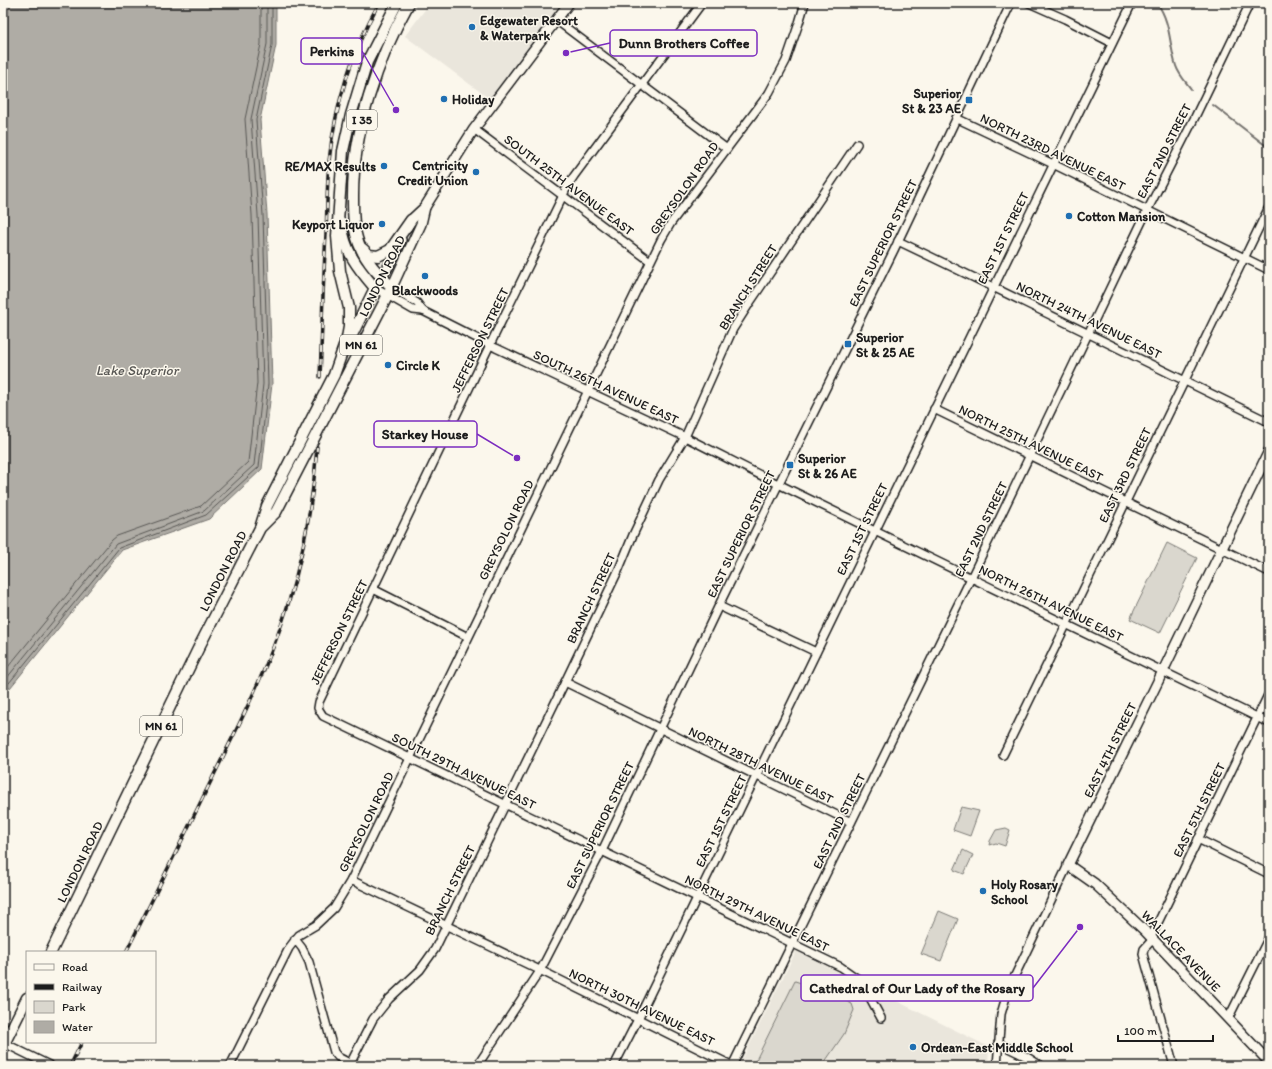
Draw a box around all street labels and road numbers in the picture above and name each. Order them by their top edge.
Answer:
street label: EAST 2ND STREET [1134,100,1195,201]
road number: I 35 [347,110,377,130]
street label: NORTH 23RD AVENUE EAST [978,110,1129,194]
street label: SOUTH 25TH AVENUE EAST [501,131,637,239]
street label: GREYSOLON ROAD [646,139,722,237]
street label: EAST SUPERIOR STREET [846,176,921,309]
street label: EAST 1ST STREET [974,189,1032,287]
street label: LONDON ROAD [356,233,408,319]
street label: BRANCH STREET [716,241,781,333]
street label: NORTH 24TH AVENUE EAST [1014,278,1165,362]
street label: JEFFERSON STREET [448,285,512,395]
road number: MN 61 [340,335,382,355]
street label: SOUTH 26TH AVENUE EAST [531,347,682,428]
street label: NORTH 25TH AVENUE EAST [956,401,1106,485]
street label: EAST 3RD STREET [1095,424,1155,525]
street label: EAST SUPERIOR STREET [704,467,779,600]
street label: GREYSOLON ROAD [475,477,537,583]
street label: EAST 2ND STREET [951,478,1011,579]
street label: EAST 1ST STREET [833,480,891,578]
street label: LONDON ROAD [196,528,250,614]
street label: BRANCH STREET [563,550,619,646]
street label: NORTH 26TH AVENUE EAST [976,561,1126,645]
street label: JEFFERSON STREET [307,577,371,687]
street label: EAST 4TH STREET [1080,699,1140,800]
road number: MN 61 [140,716,182,736]
street label: NORTH 28TH AVENUE EAST [686,723,836,807]
street label: SOUTH 29TH AVENUE EAST [390,730,539,813]
street label: EAST SUPERIOR STREET [563,758,638,891]
street label: EAST 5TH STREET [1170,760,1229,860]
street label: GREYSOLON ROAD [335,769,397,875]
street label: EAST 2ND STREET [809,770,869,871]
street label: EAST 1ST STREET [692,772,750,870]
street label: LONDON ROAD [54,819,106,905]
street label: BRANCH STREET [422,842,479,937]
street label: NORTH 29TH AVENUE EAST [682,871,832,955]
street label: WALLACE AVENUE [1138,907,1224,995]
street label: NORTH 30TH AVENUE EAST [567,965,718,1049]

